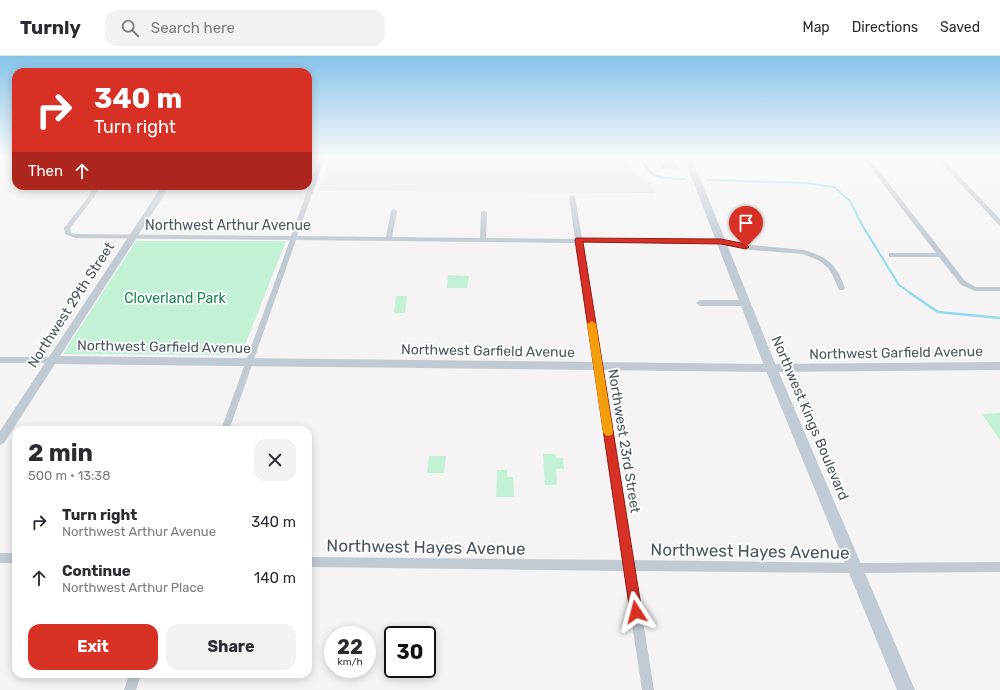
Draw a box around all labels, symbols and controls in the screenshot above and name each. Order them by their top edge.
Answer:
search box [105,10,385,46]
text: Turnly [20,16,81,39]
icon: search [119,17,141,39]
text: Search here [151,19,235,37]
text: Map [803,19,830,36]
text: Directions [852,19,918,36]
text: Saved [940,19,980,36]
text: 340 m [94,82,182,115]
icon: right [28,84,80,136]
text: Turn right [94,116,176,138]
icon: ahead [71,160,93,182]
text: Then [28,162,63,180]
pin [729,206,763,247]
icon: arrive [735,212,757,234]
street label: Northwest Arthur Avenue [145,217,311,234]
street label: Northwest 29th Street [24,239,118,371]
park label: Cloverland Park [124,290,227,307]
street label: Northwest Kings Boulevard [768,333,852,503]
street label: Northwest Garfield Avenue [77,337,251,357]
street label: Northwest Garfield Avenue [401,341,575,361]
street label: Northwest Garfield Avenue [809,343,983,363]
street label: Northwest 23rd Street [604,368,644,515]
text: 2 min [28,439,93,467]
button: close [254,439,296,481]
text: 500 m · 13:38 [28,468,110,483]
text: Turn right [62,506,137,524]
icon: right [28,511,50,533]
text: 340 m [251,513,296,531]
text: Northwest Arthur Avenue [62,524,216,539]
street label: Northwest Hayes Avenue [326,535,526,559]
street label: Northwest Hayes Avenue [650,539,850,563]
text: Continue [62,562,131,580]
icon: ahead [28,567,50,589]
text: 140 m [254,569,296,587]
text: Northwest Arthur Place [62,580,204,595]
position arrow [615,591,657,633]
button: Exit [28,624,158,670]
button: Share [166,624,296,670]
speed limit sign: 30 [384,626,436,678]
text: 22 [337,635,363,659]
text: km/h [338,656,362,668]

